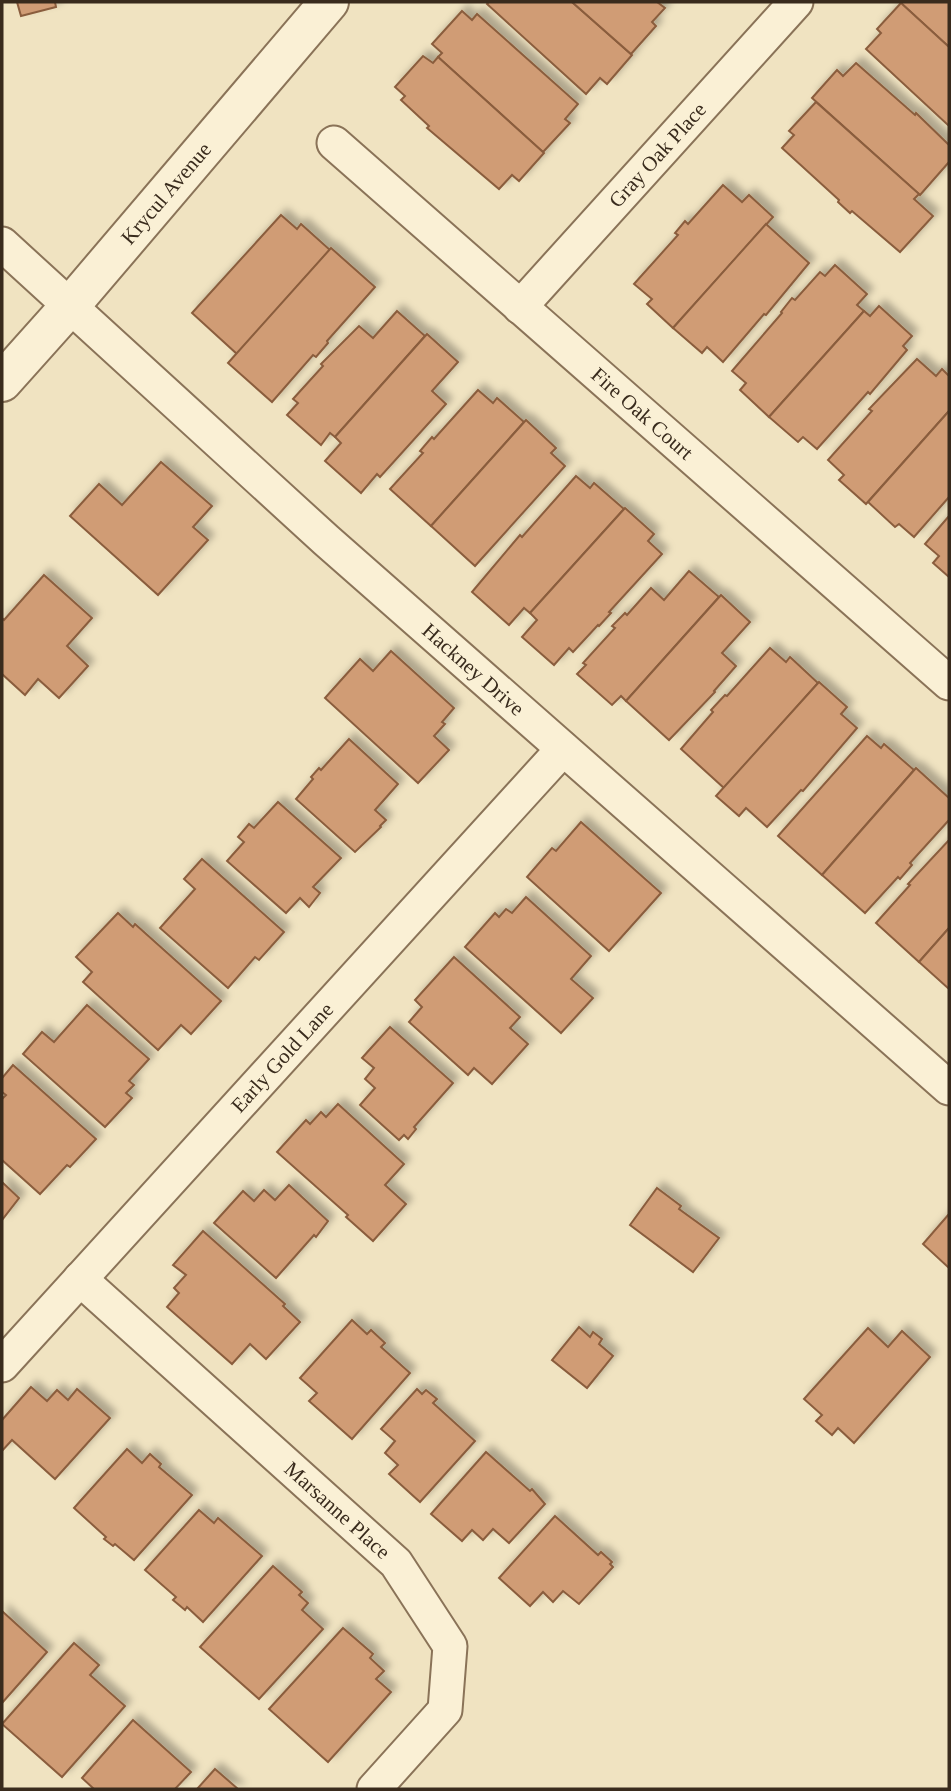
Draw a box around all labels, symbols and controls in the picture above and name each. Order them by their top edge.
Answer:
street label: Gray Oak Place [604,98,711,212]
street label: Krycul Avenue [116,138,216,249]
street label: Fire Oak Court [586,363,698,465]
street label: Hackney Drive [417,618,529,721]
street label: Early Gold Lane [226,998,338,1117]
street label: Marsanne Place [280,1457,395,1564]

